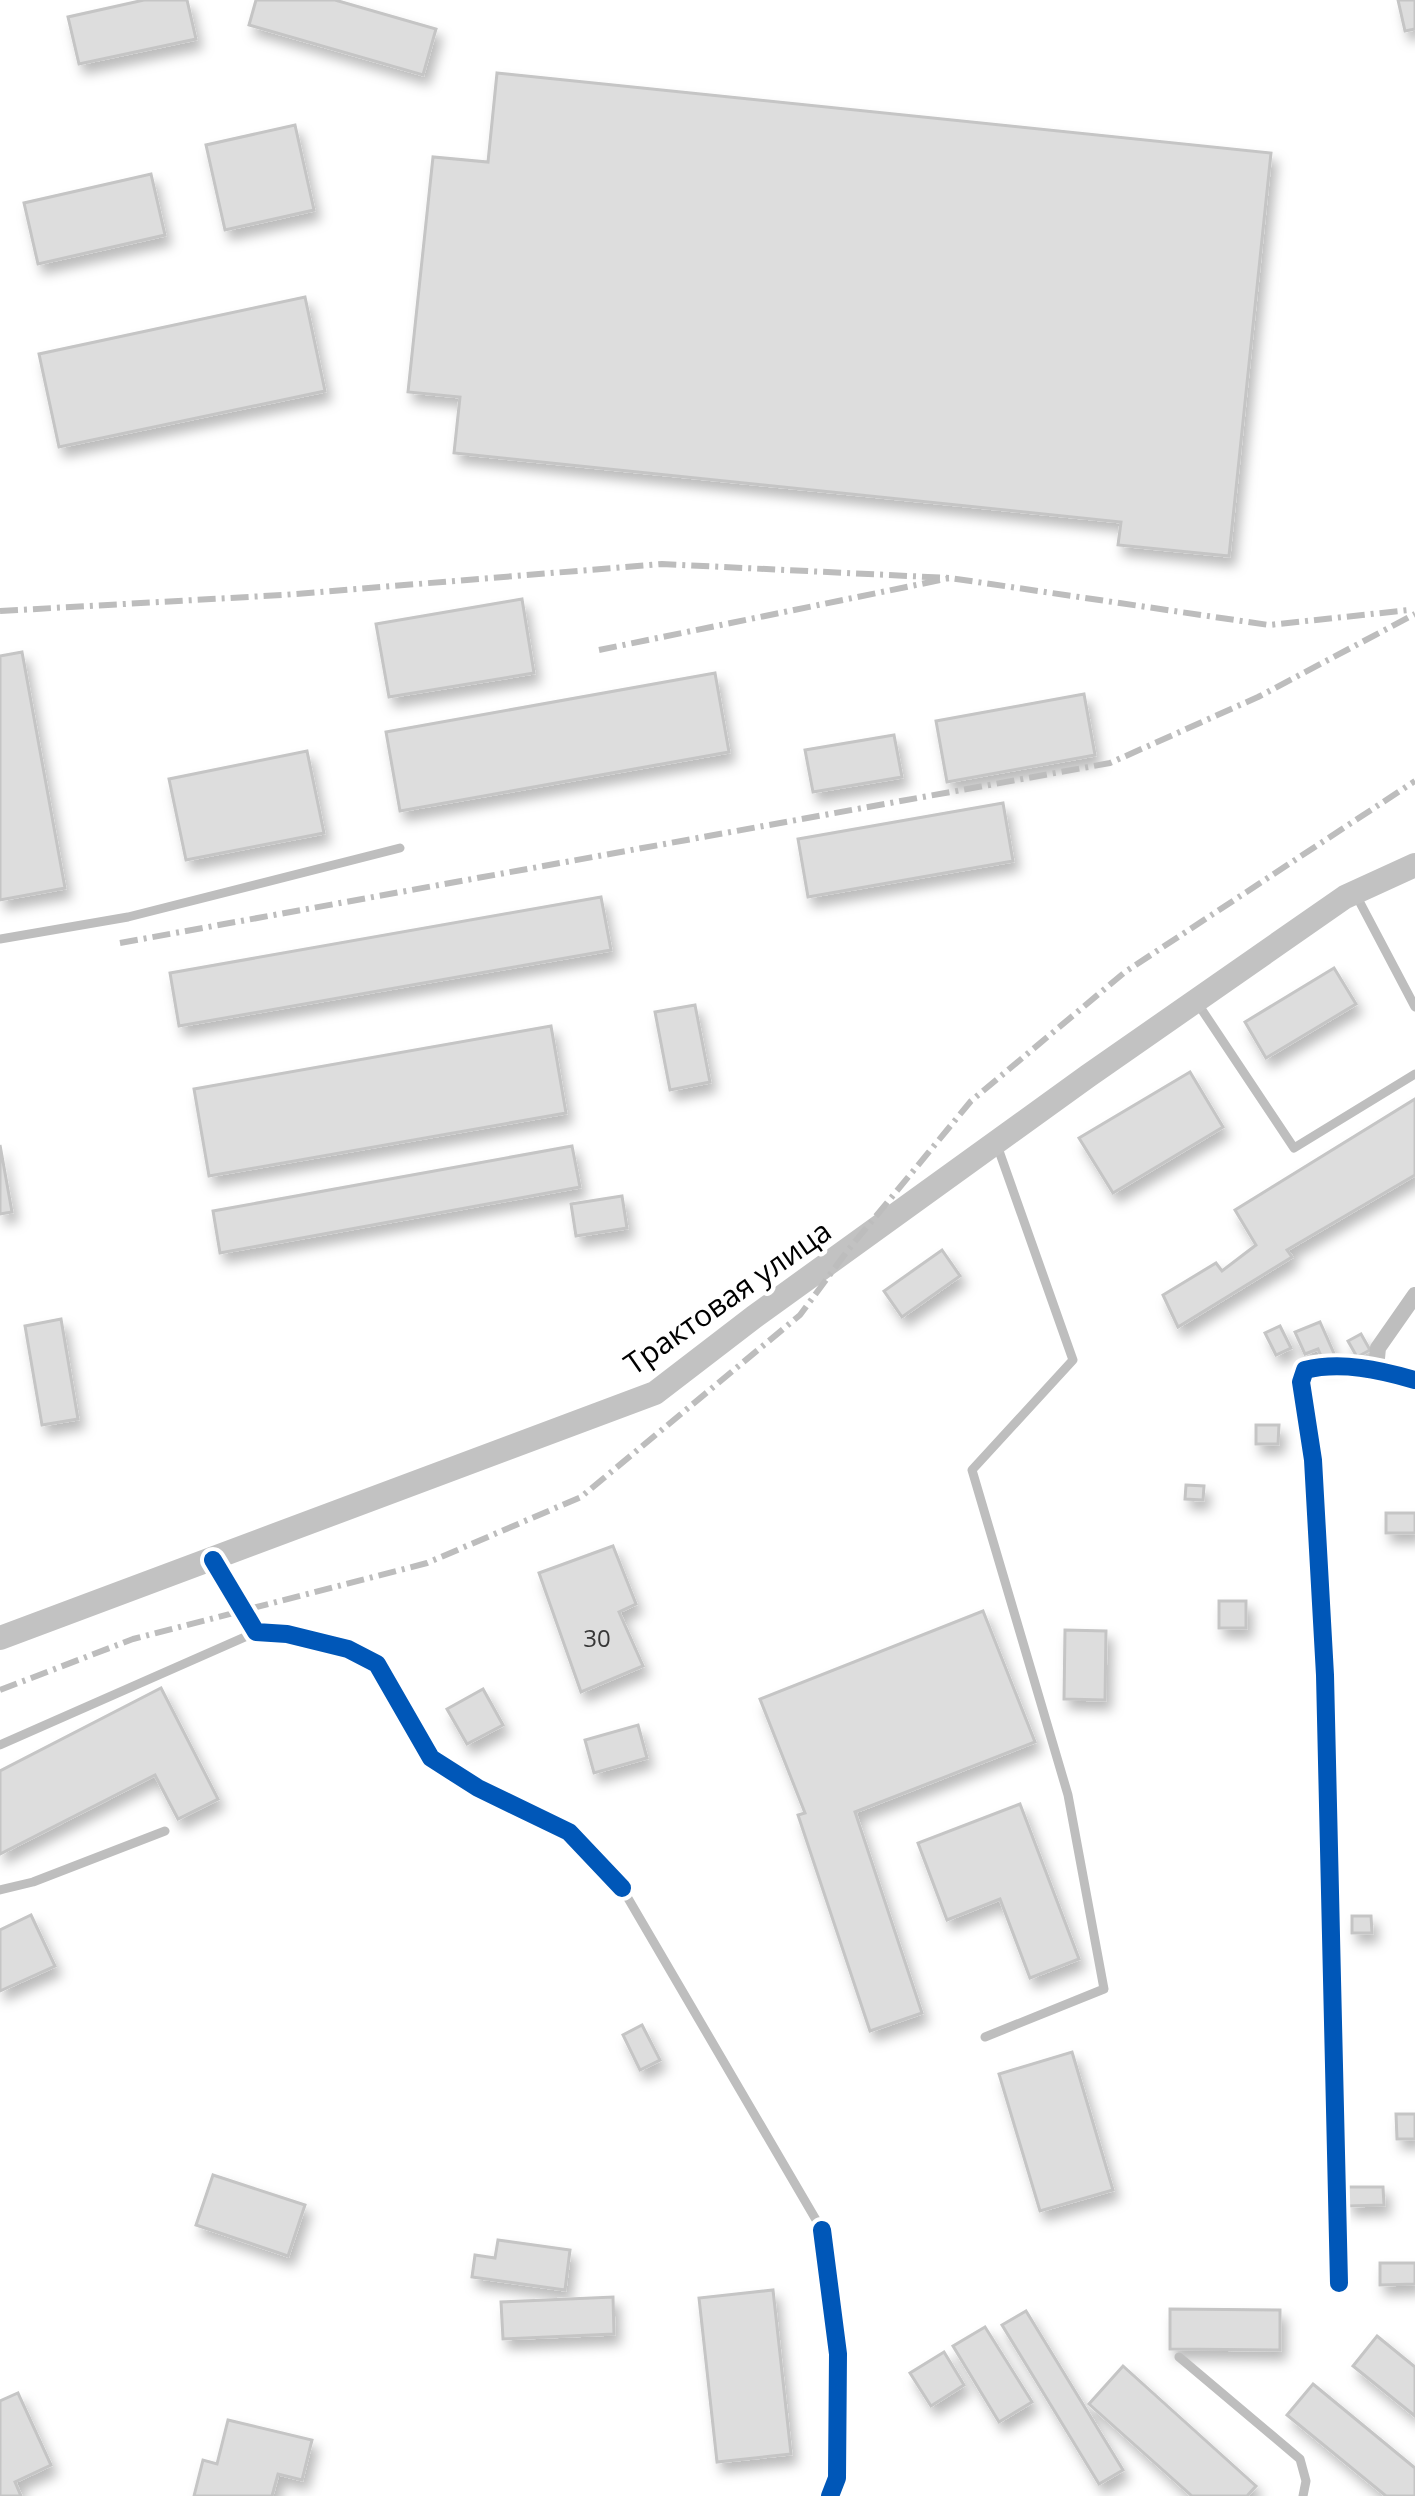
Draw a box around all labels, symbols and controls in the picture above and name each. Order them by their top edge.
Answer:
street label: Трактовая улица [615,1210,839,1384]
house number: 30 [583,1621,611,1654]

